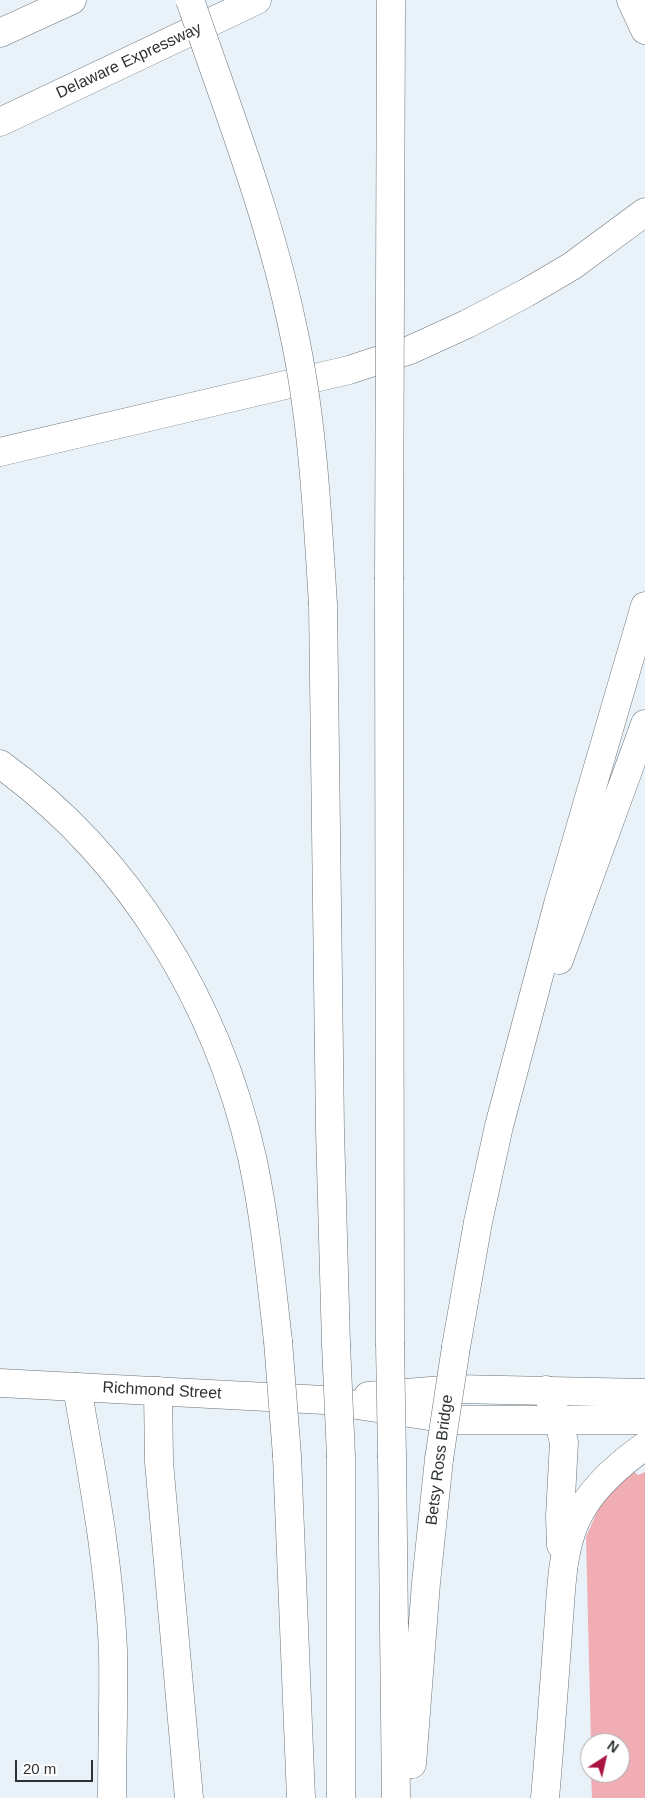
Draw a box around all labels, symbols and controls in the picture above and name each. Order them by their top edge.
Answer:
street label: Delaware Expressway [53,19,205,103]
street label: Richmond Street [102,1378,222,1404]
street label: Betsy Ross Bridge [422,1394,458,1526]
north arrow [580,1733,630,1783]
text: N [604,1737,622,1756]
scale bar [18,1750,95,1782]
text: 20 m [23,1760,56,1777]

